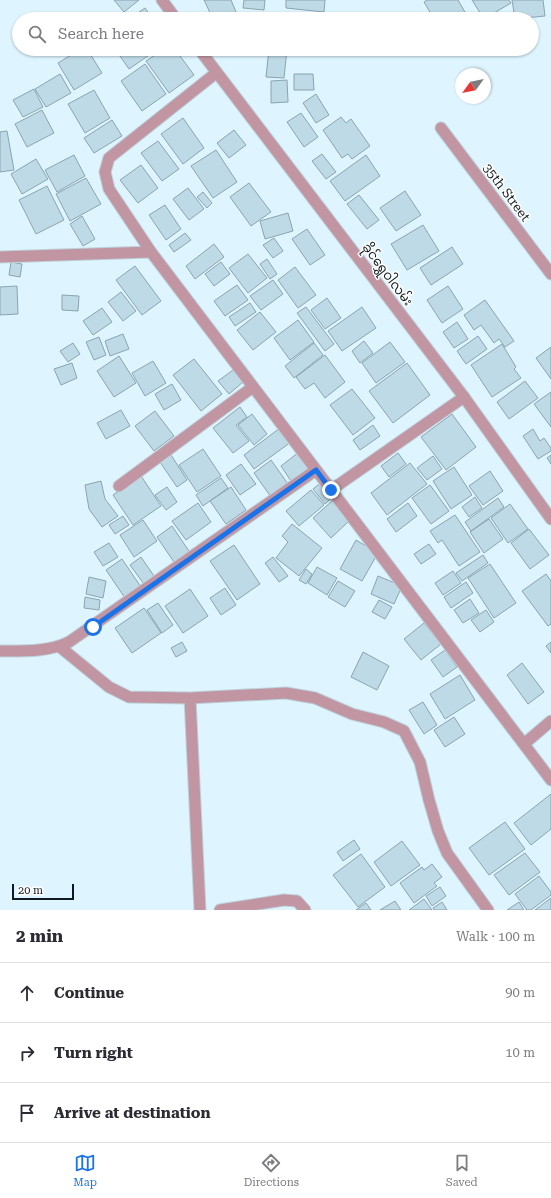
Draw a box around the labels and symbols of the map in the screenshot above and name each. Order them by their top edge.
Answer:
north arrow [455,68,491,104]
street label: 35th Street [480,160,533,224]
street label: ခိုင်ရွှေဝါလမ်း [357,239,417,310]
route end [322,481,340,499]
route start [84,618,102,636]
scale bar [12,882,74,901]

